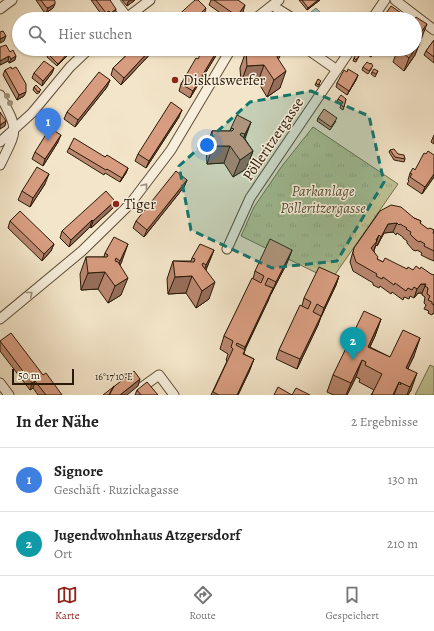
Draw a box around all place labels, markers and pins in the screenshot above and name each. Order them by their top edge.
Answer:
place label: Diskuswerfer [183,70,266,90]
marker: Diskuswerfer [170,75,180,85]
pin: 1 [35,108,61,141]
place label: Tiger [124,194,156,214]
marker: Tiger [111,199,121,209]
pin: 2 [340,327,366,360]

